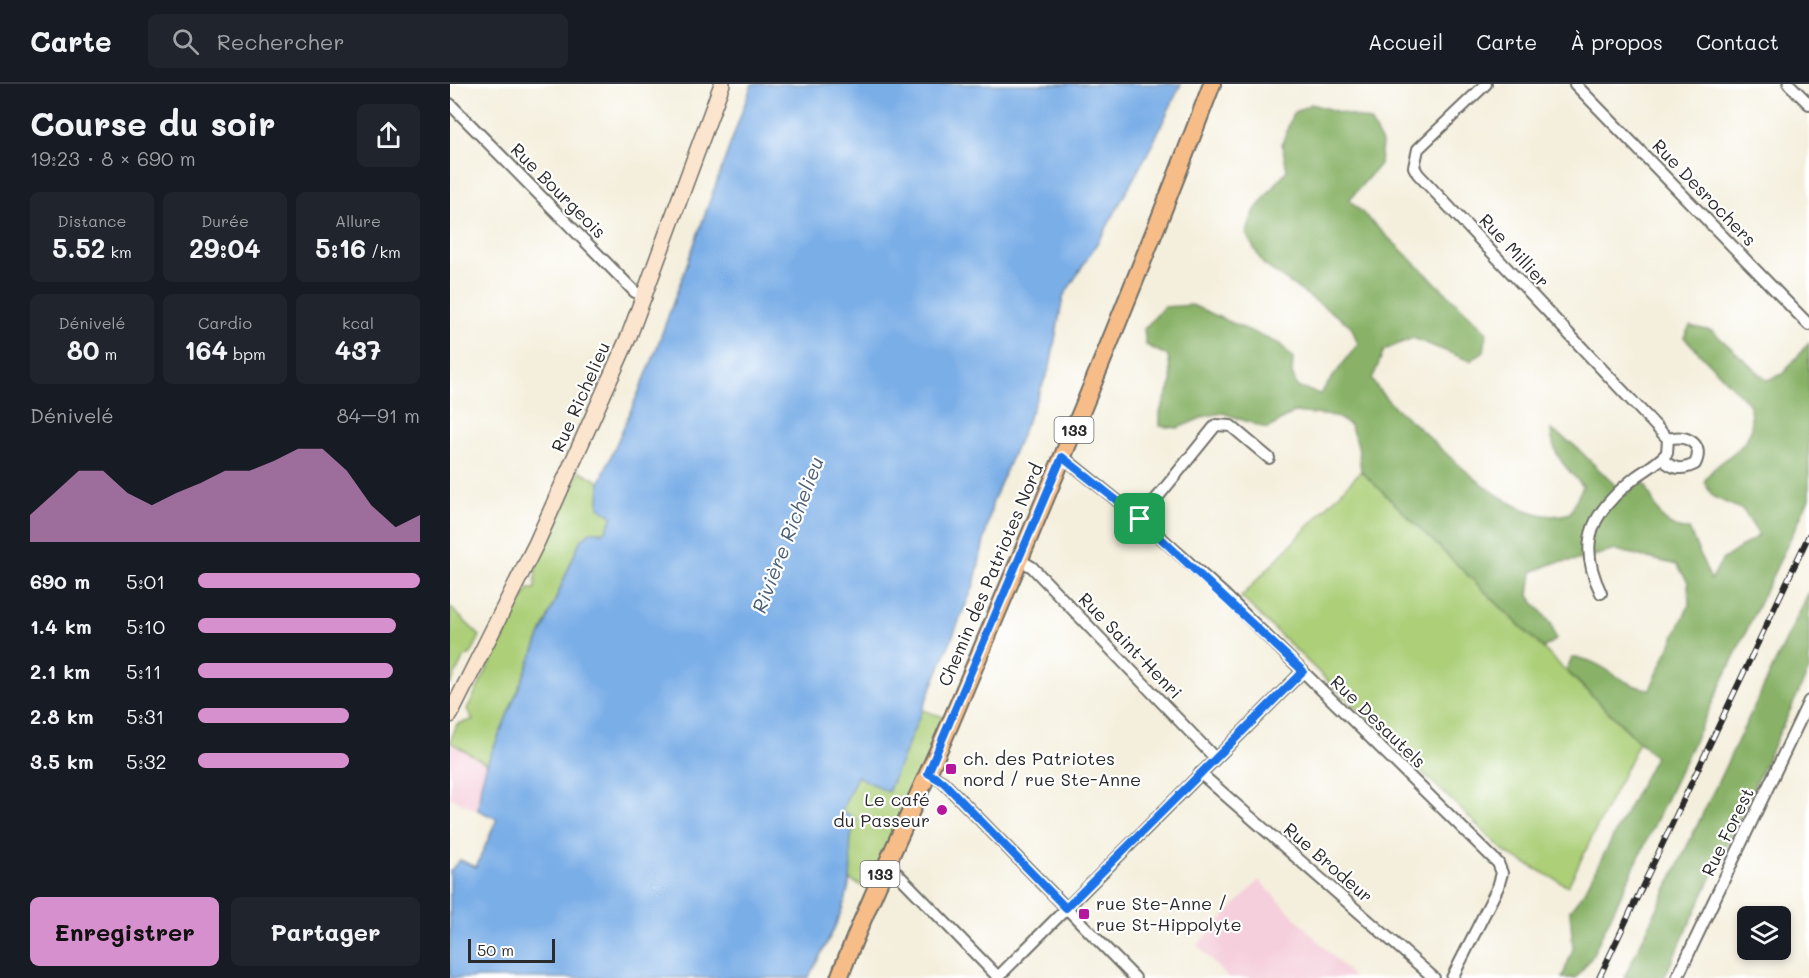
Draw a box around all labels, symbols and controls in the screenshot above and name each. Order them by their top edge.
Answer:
search box [148,14,568,68]
text: Carte [30,23,112,59]
icon: search [169,25,202,58]
text: Rechercher [217,27,344,56]
text: Accueil [1368,28,1443,55]
text: Carte [1476,28,1537,55]
text: À propos [1570,28,1663,55]
text: Contact [1696,28,1779,55]
text: Course du soir [30,101,276,144]
button: share [357,104,420,167]
street label: Rue Desrochers [1647,134,1762,251]
street label: Rue Bourgeois [506,137,612,243]
text: 19:23 · 8 × 690 m [30,145,196,171]
street label: Rue Millier [1474,208,1555,292]
text: Distance [58,210,126,231]
text: Durée [201,210,249,231]
text: Allure [335,210,381,231]
text: 5.52 [52,231,105,265]
text: 29:04 [189,231,261,265]
text: 5:16 [315,231,366,265]
text: km [105,241,132,262]
text: /km [366,241,401,262]
text: Dénivelé [59,312,125,333]
text: Cardio [198,312,252,333]
text: kcal [342,312,374,333]
text: 80 [67,333,99,367]
text: 164 [184,333,228,367]
text: 437 [335,333,381,367]
street label: Rue Richelieu [545,338,615,455]
text: m [99,343,117,364]
text: bpm [228,343,266,364]
text: Dénivelé [30,402,114,428]
text: 84–91 m [337,402,420,428]
road number: 133 [1054,417,1094,443]
water label: Rivière Richelieu [745,453,829,617]
street label: Chemin des Patriotes Nord [932,459,1048,690]
pin [1114,493,1165,544]
icon: arrive [1123,502,1156,535]
text: 690 m [30,568,90,594]
text: 5:01 [126,568,165,594]
street label: Rue Saint-Henri [1074,587,1188,704]
text: 1.4 km [30,613,92,639]
text: 5:10 [126,613,165,639]
text: 2.1 km [30,658,90,684]
text: 5:11 [126,658,162,684]
street label: Rue Desautels [1326,670,1432,773]
text: 2.8 km [30,703,94,729]
text: 5:31 [126,703,165,729]
place label: ch. des Patriotes nord / rue Ste-Anne [963,746,1141,791]
text: 3.5 km [30,748,94,774]
text: 5:32 [126,748,167,774]
marker: ch. des Patriotes nord / rue Ste-Anne [944,762,958,776]
street label: Rue Forest [1695,783,1759,880]
place label: Le café du Passeur [833,787,930,832]
marker: Le café du Passeur [935,803,949,817]
street label: Rue Brodeur [1279,817,1378,908]
road number: 133 [860,861,900,887]
place label: rue Ste-Anne / rue St-Hippolyte [1096,891,1242,936]
button: Enregistrer [30,897,219,966]
button: Partager [231,897,420,966]
map controls [1737,906,1791,960]
button: layers [1737,906,1791,960]
marker: rue Ste-Anne / rue St-Hippolyte [1077,907,1091,921]
scale bar [468,936,555,964]
text: 50 m [477,939,514,960]

